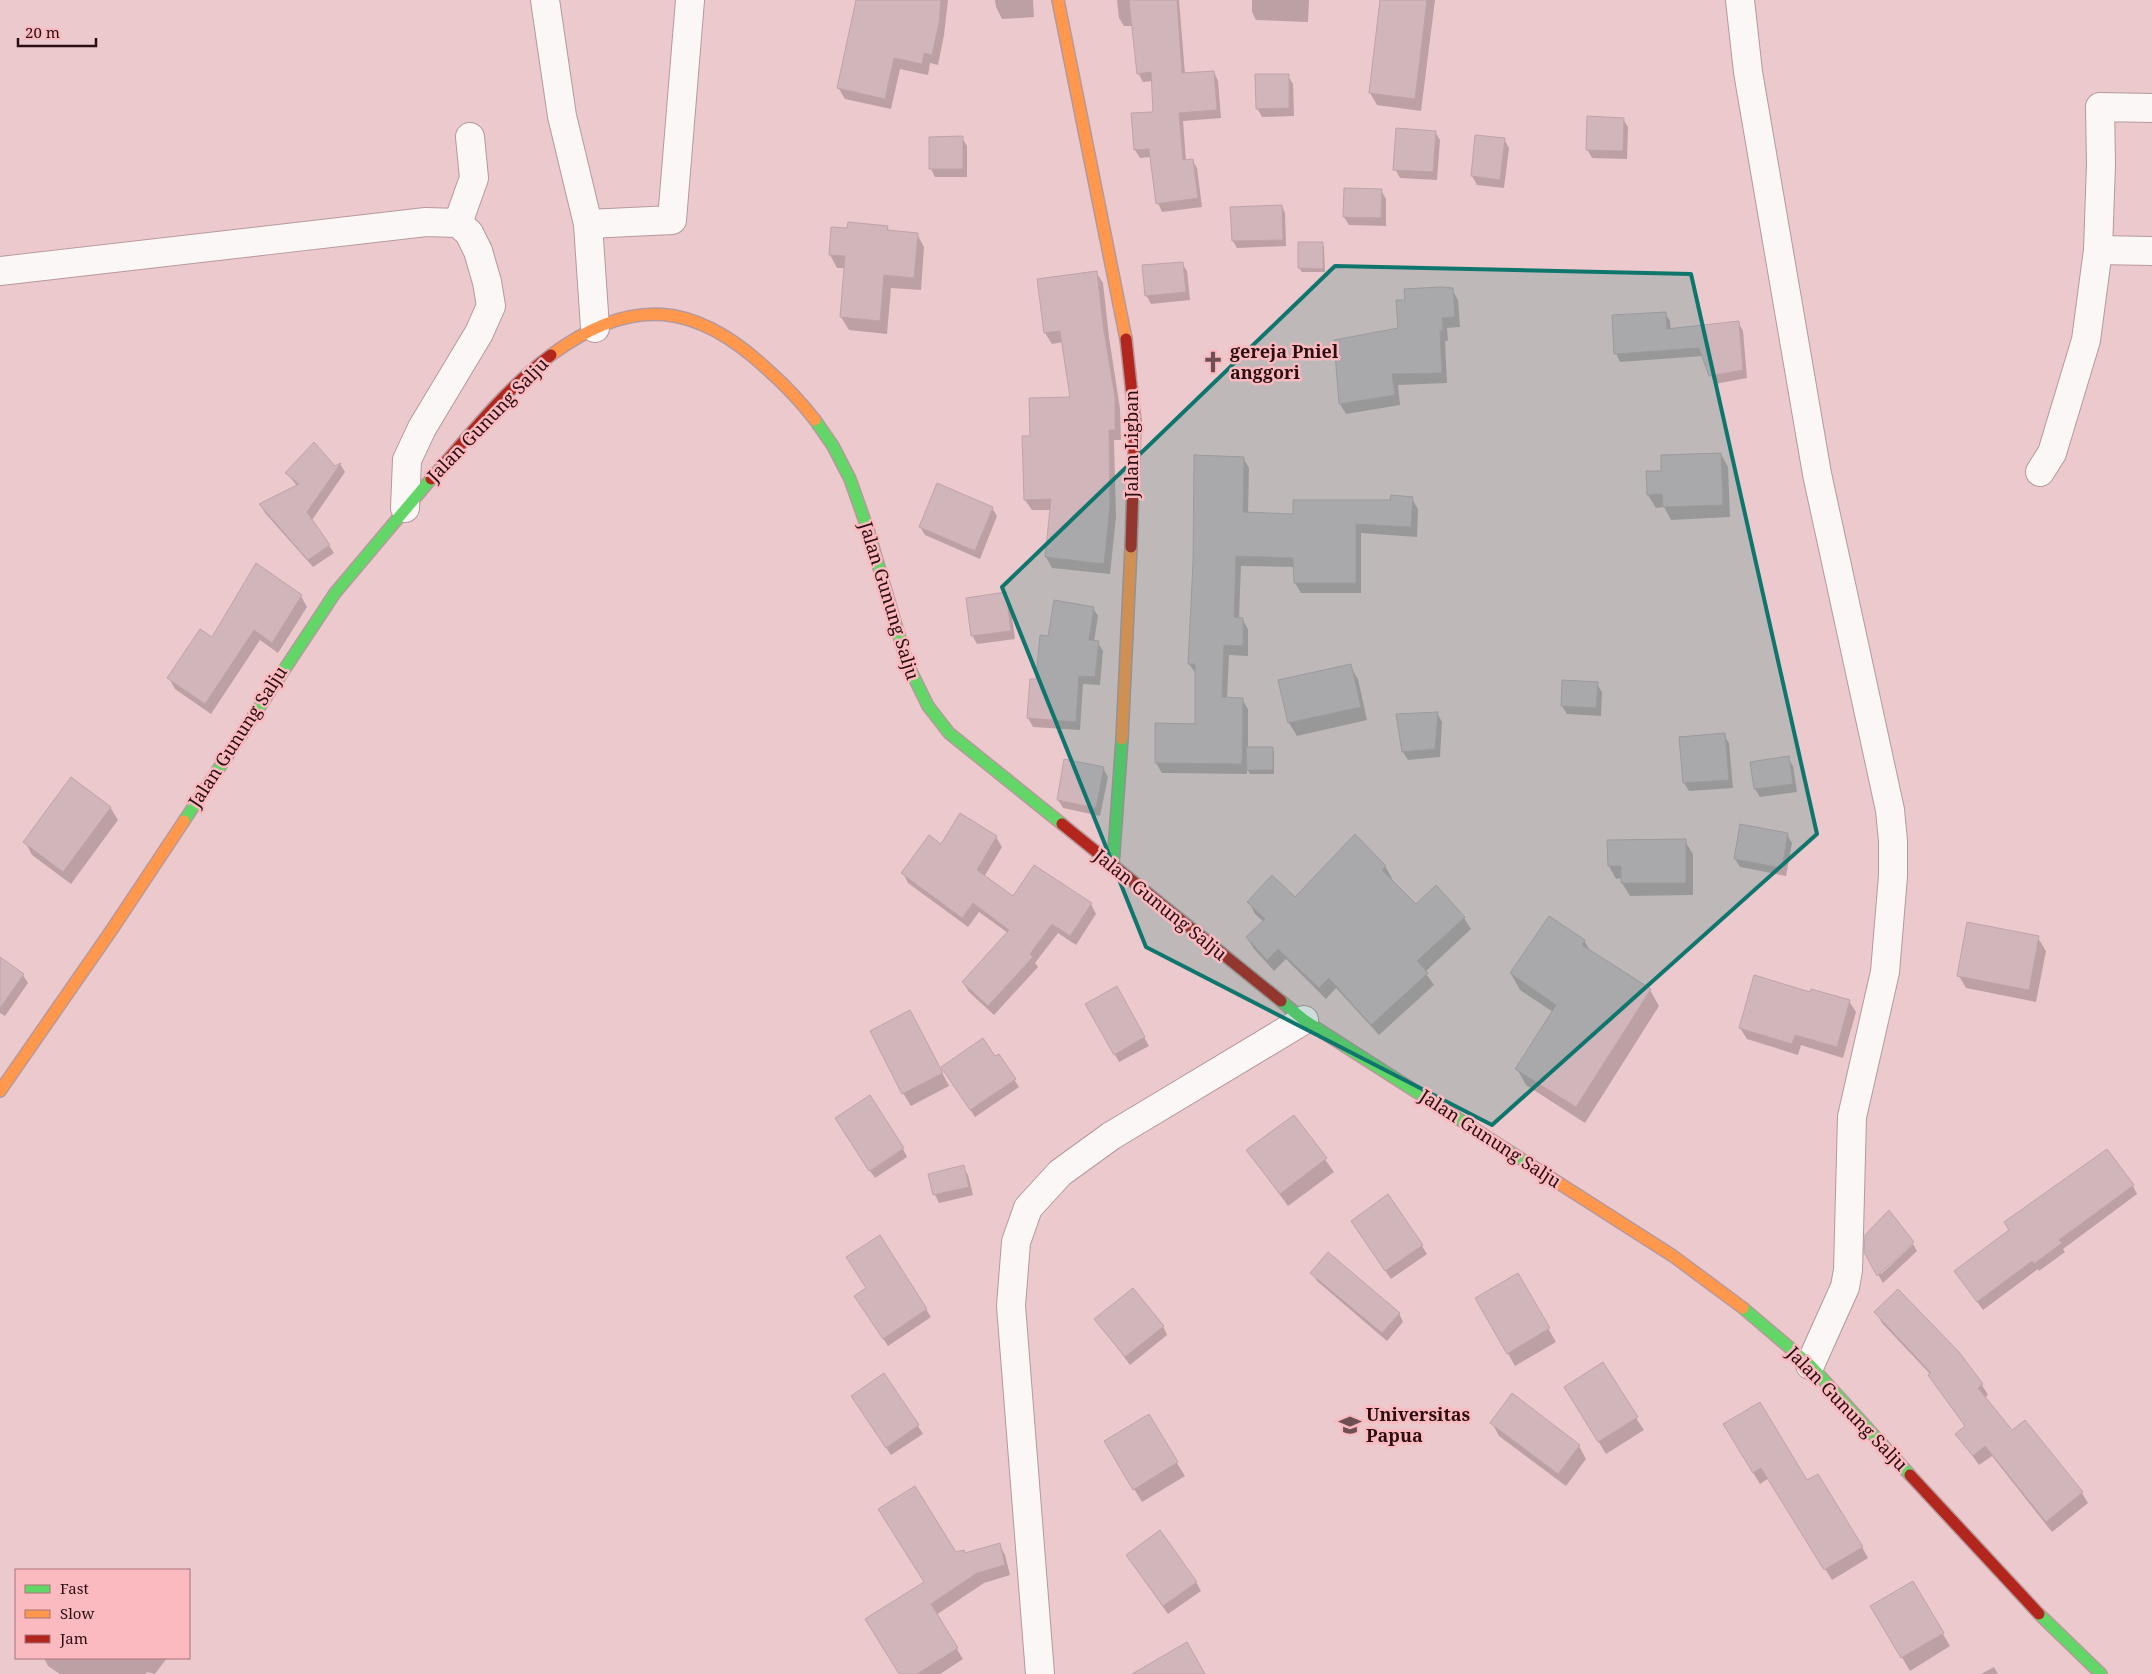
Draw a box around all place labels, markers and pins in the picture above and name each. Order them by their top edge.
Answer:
place label: gereja Pniel anggori [1230,339,1339,384]
church icon: gereja Pniel anggori [1200,349,1226,375]
place label: Universitas Papua [1366,1402,1470,1447]
school or university icon: Universitas Papua [1337,1412,1363,1438]

